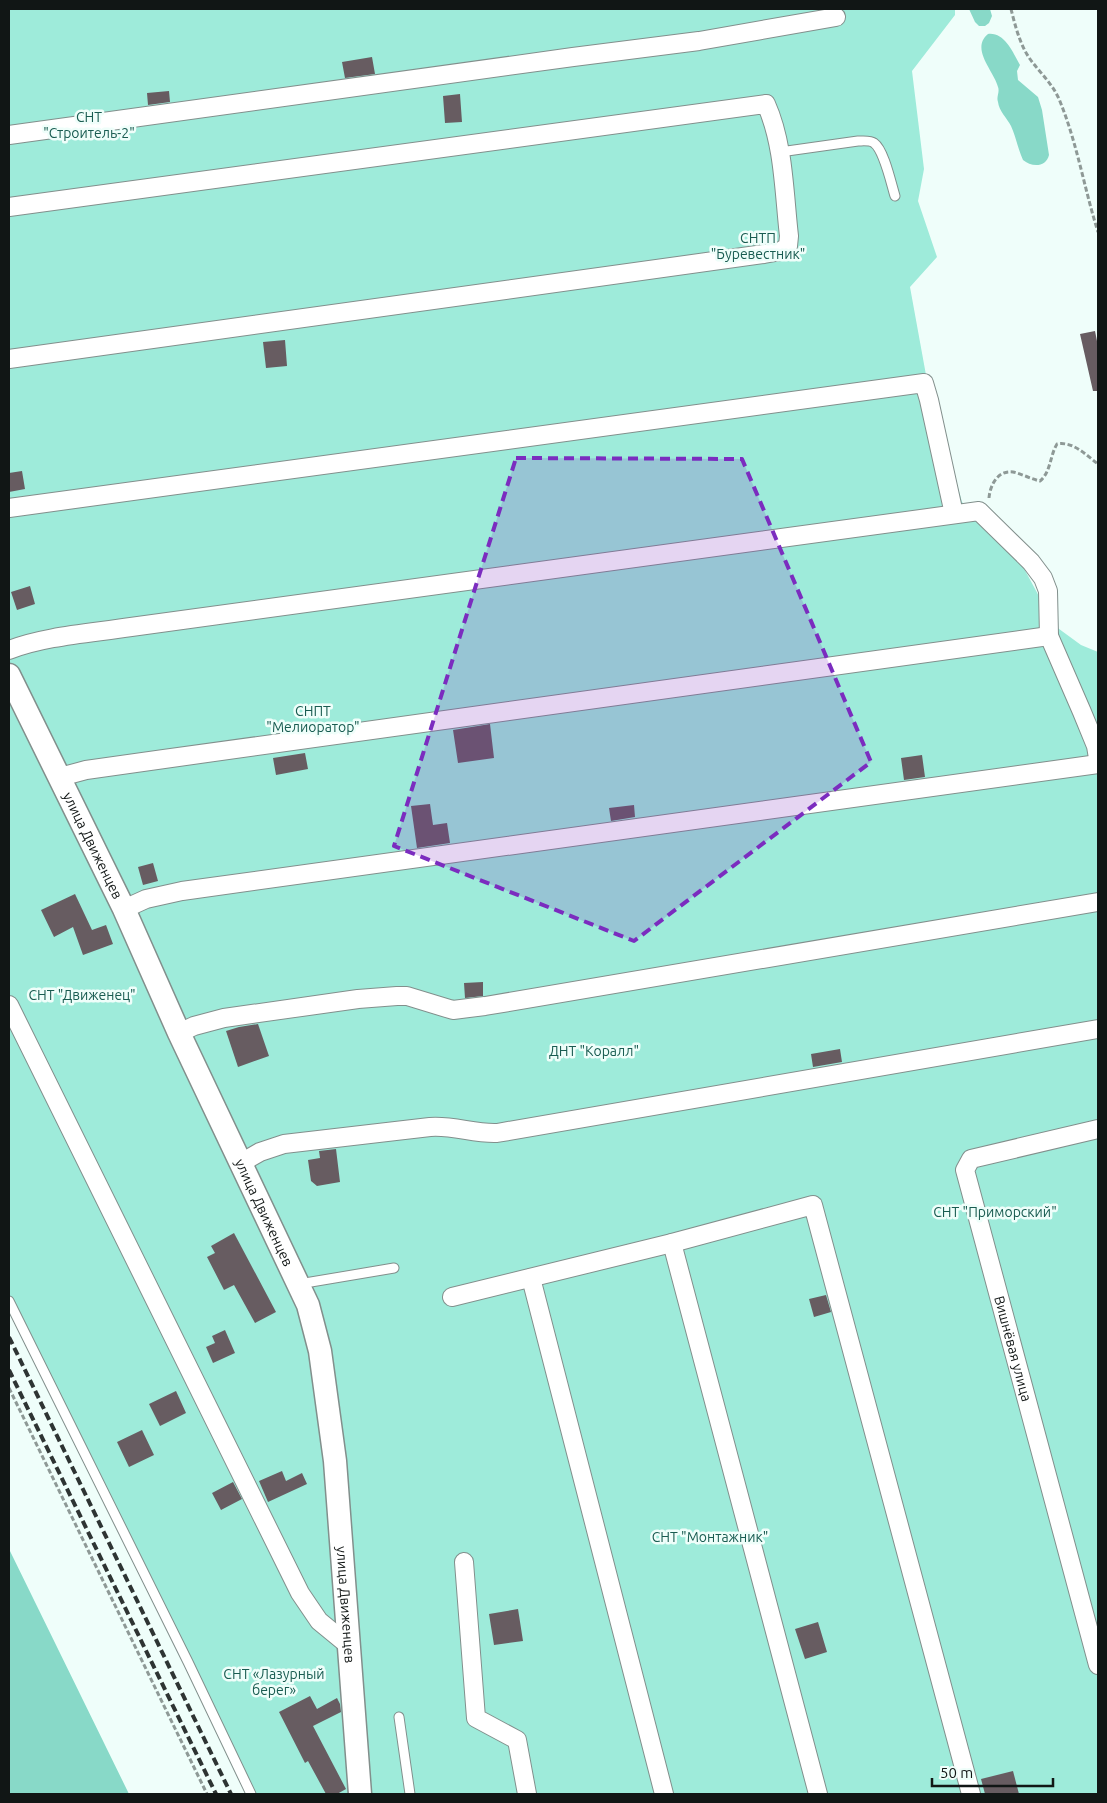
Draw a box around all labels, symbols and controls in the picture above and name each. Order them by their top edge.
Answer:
park label: СНТ "Строитель-2" [43,109,135,141]
park label: СНТП "Буревестник" [711,230,805,262]
park label: СНПТ "Мелиоратор" [266,703,360,735]
street label: улица Движенцев [60,789,126,902]
park label: СНТ "Движенец" [28,987,136,1003]
park label: ДНТ "Коралл" [549,1043,639,1059]
street label: улица Движенцев [232,1156,296,1269]
park label: СНТ "Приморский" [933,1204,1057,1220]
street label: Вишнёвая улица [991,1294,1035,1403]
park label: СНТ "Монтажник" [652,1529,768,1545]
street label: улица Движенцев [333,1546,358,1664]
park label: СНТ «Лазурный берег» [223,1666,325,1698]
scale bar [932,1756,1053,1788]
text: 50 m [940,1764,973,1781]

